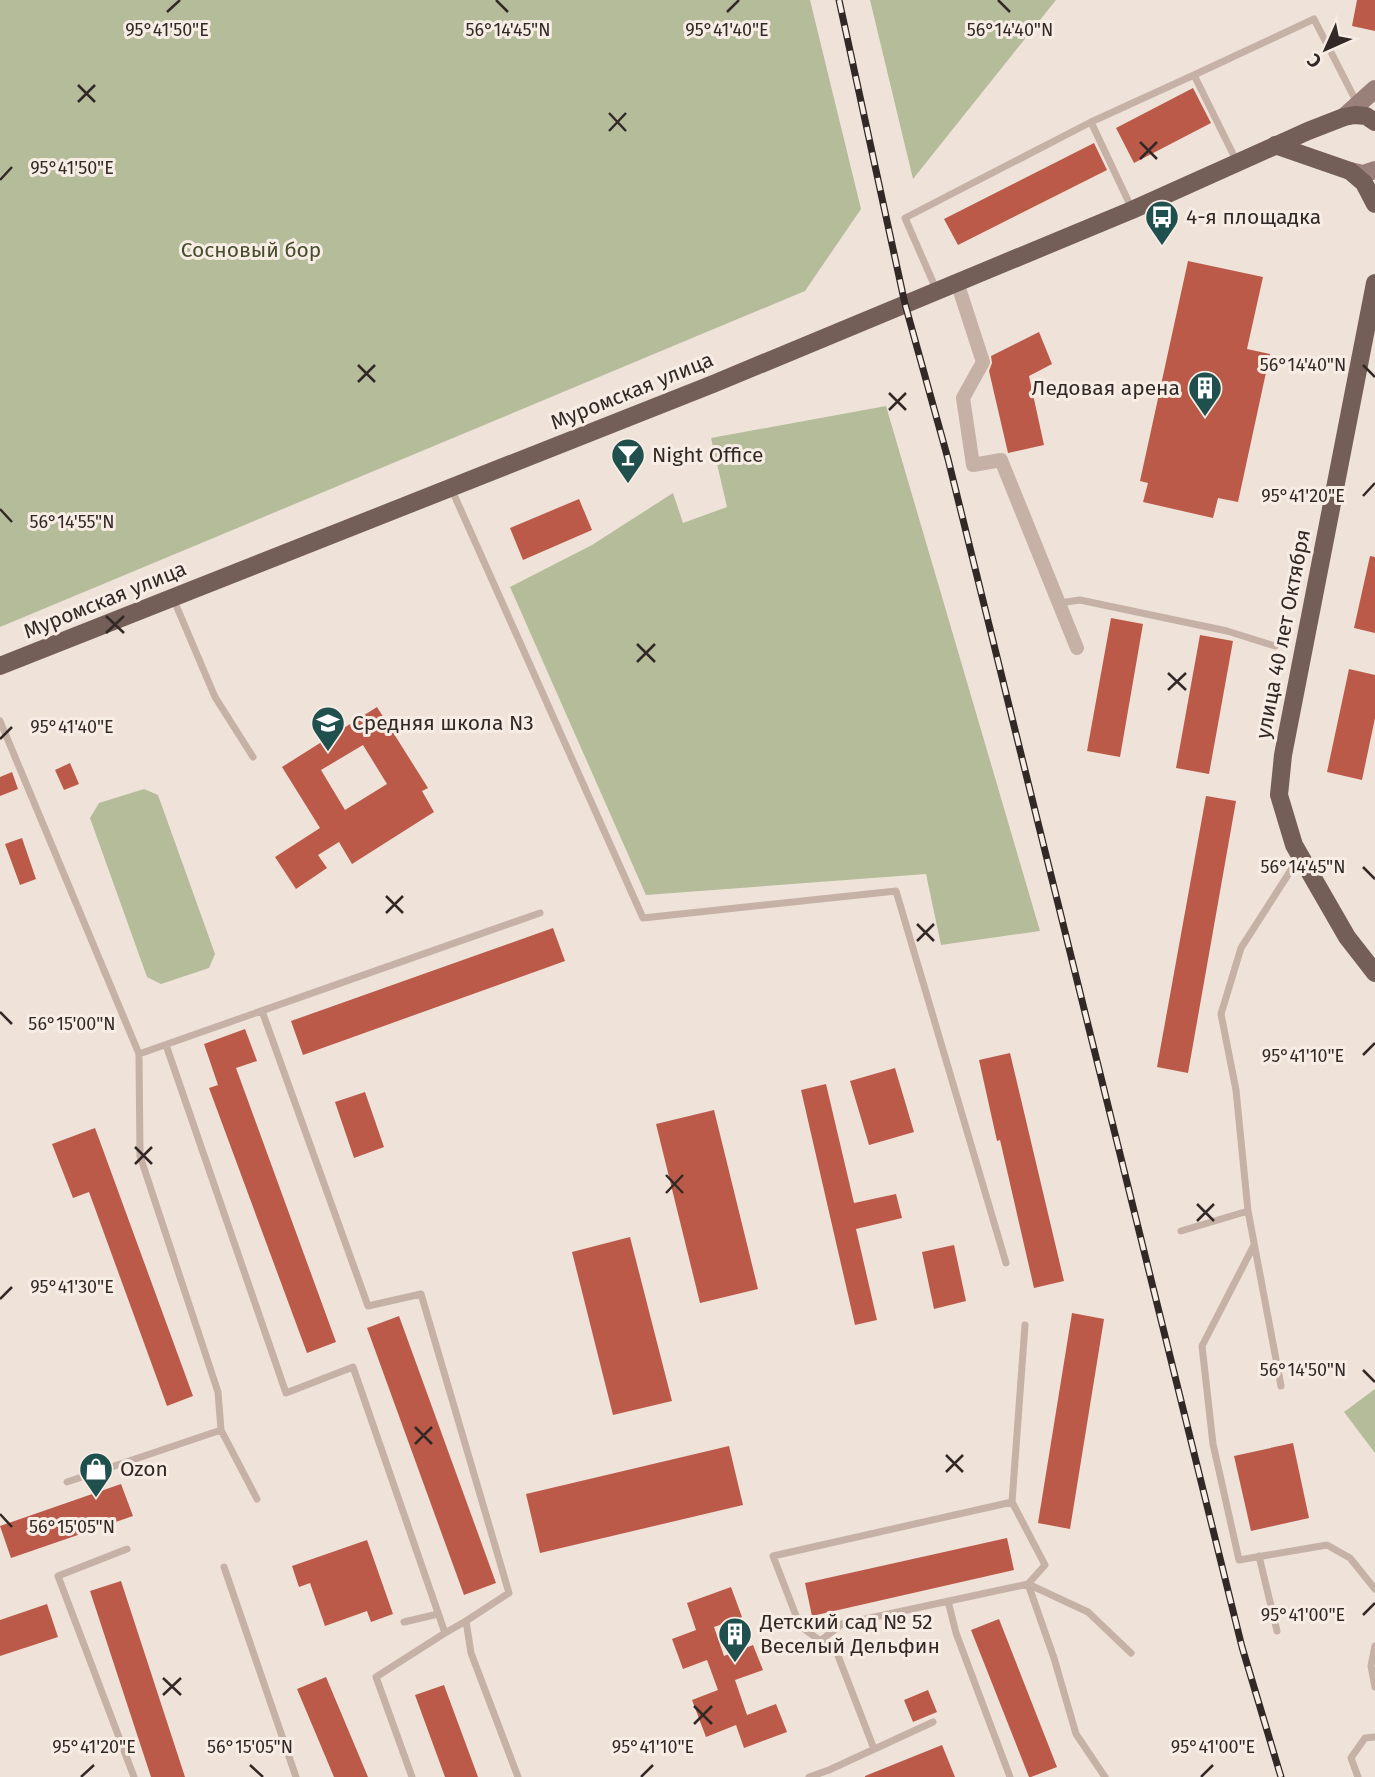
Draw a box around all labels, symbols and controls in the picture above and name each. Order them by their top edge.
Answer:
north arrow [1291,14,1361,84]
text: 95°41'50"E [125,19,209,41]
text: 56°14'45"N [466,19,550,41]
text: 95°41'40"E [685,19,769,41]
text: 56°14'40"N [967,19,1053,41]
text: С [1302,49,1326,73]
text: 95°41'50"E [30,157,114,179]
bus stop icon: 4-я площадка [1143,198,1181,247]
place label: 4-я площадка [1186,204,1321,230]
park label: Сосновый бор [181,237,321,263]
street label: Муромская улица [547,347,717,435]
text: 56°14'40"N [1260,354,1346,376]
building icon: Ледовая арена [1186,369,1224,418]
place label: Ледовая арена [1032,375,1180,401]
bar icon: Night Office [609,436,647,485]
place label: Night Office [652,442,763,468]
text: 95°41'20"E [1261,485,1345,507]
text: 56°14'55"N [29,511,115,533]
street label: улица 40 лет Октября [1250,527,1316,741]
street label: Муромская улица [20,556,190,644]
school or university icon: Средняя школа N3 [309,704,347,753]
place label: Средняя школа N3 [352,710,534,736]
text: 95°41'40"E [30,716,114,738]
text: 56°14'45"N [1261,856,1345,878]
text: 56°15'00"N [28,1013,116,1035]
text: 95°41'10"E [1262,1045,1344,1067]
text: 95°41'30"E [30,1276,114,1298]
text: 56°14'50"N [1260,1359,1346,1381]
shop icon: Ozon [77,1450,115,1499]
place label: Ozon [120,1456,168,1482]
text: 56°15'05"N [29,1516,115,1538]
text: 95°41'00"E [1261,1604,1345,1626]
place label: Детский сад № 52 Веселый Дельфин [759,1609,940,1659]
building icon: Детский сад № 52 Веселый Дельфин [716,1615,754,1664]
text: 95°41'20"E [52,1736,136,1758]
text: 56°15'05"N [207,1736,293,1758]
text: 95°41'10"E [612,1736,694,1758]
text: 95°41'00"E [1171,1736,1255,1758]

